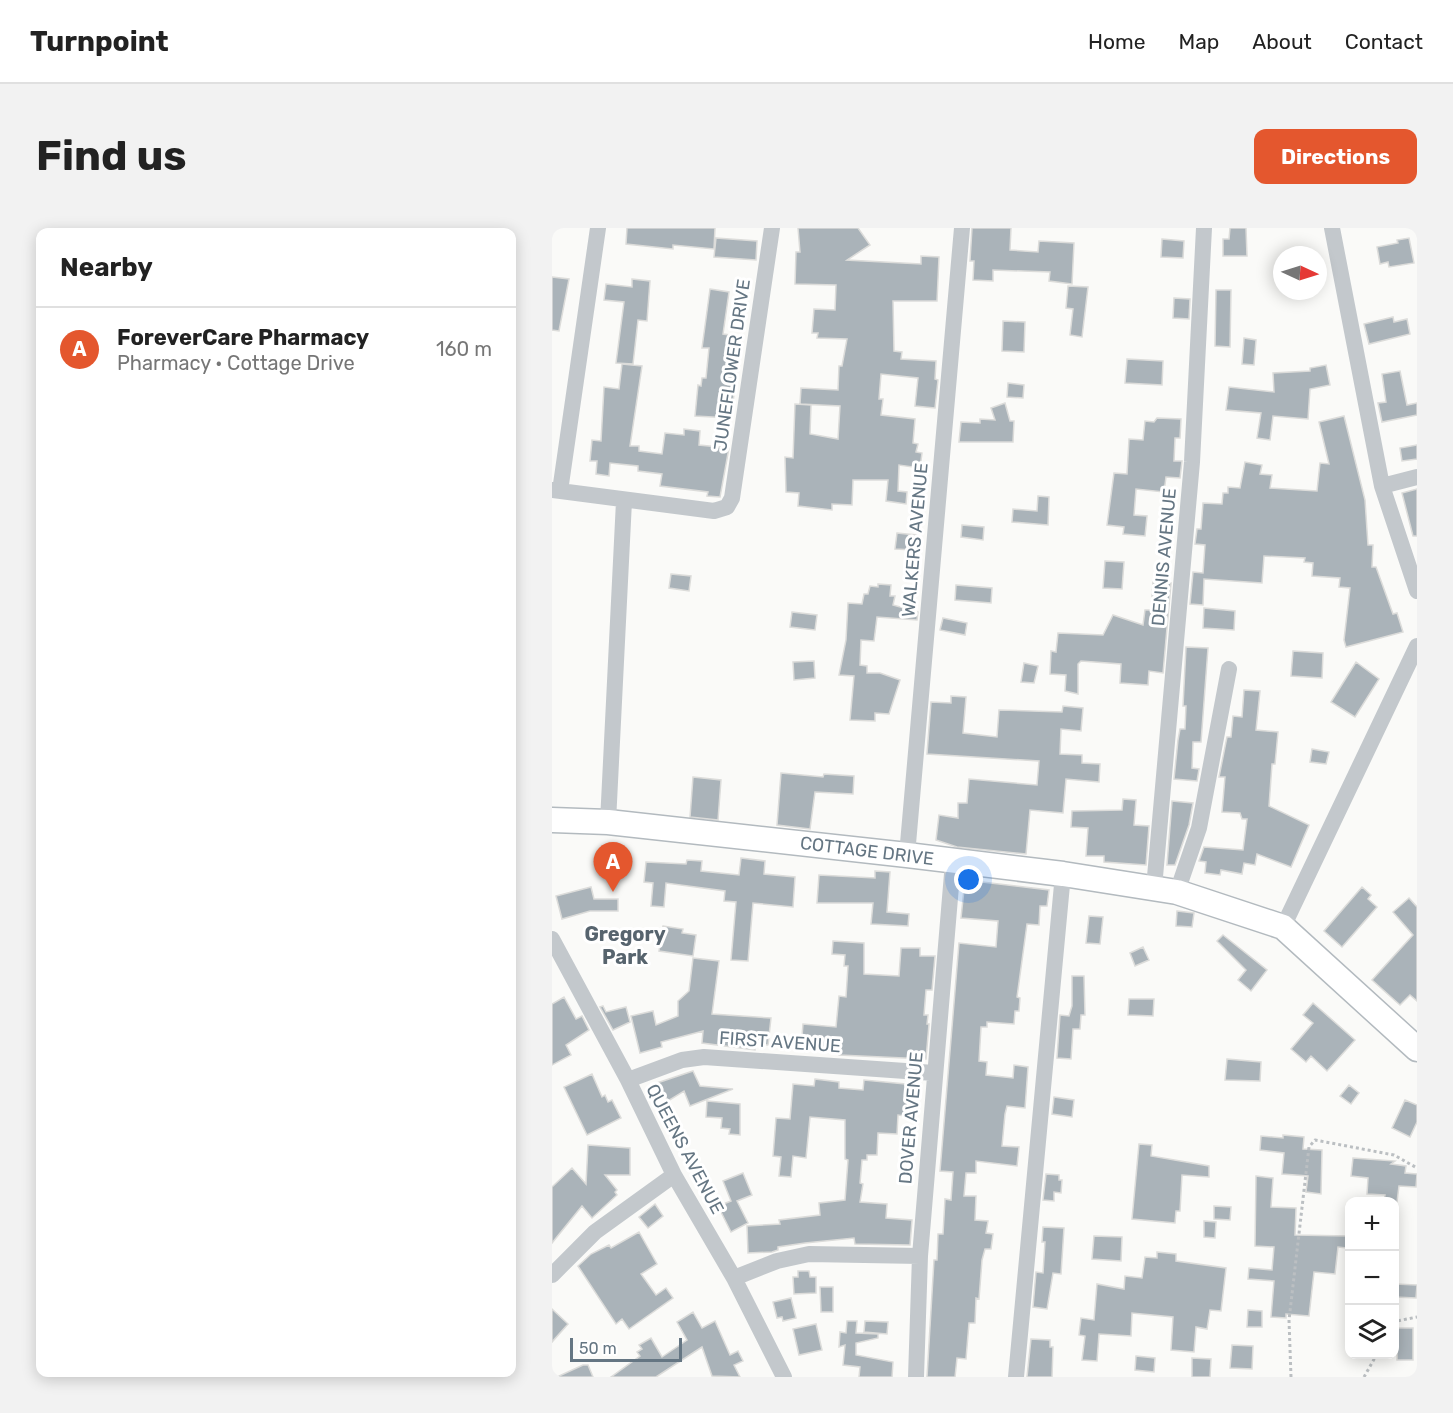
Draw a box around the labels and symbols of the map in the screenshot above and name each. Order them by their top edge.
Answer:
north arrow [1273,246,1327,300]
street label: JUNEFLOWER DRIVE [709,278,755,452]
street label: WALKERS AVENUE [897,462,933,618]
street label: DENNIS AVENUE [1147,487,1181,627]
street label: COTTAGE DRIVE [799,832,935,870]
pin: A [594,842,632,892]
your location [954,865,983,894]
district label: Gregory Park [584,922,666,969]
street label: FIRST AVENUE [718,1027,842,1057]
street label: DOVER AVENUE [894,1051,928,1185]
street label: QUEENS AVENUE [641,1080,729,1218]
scale bar [570,1335,682,1362]

